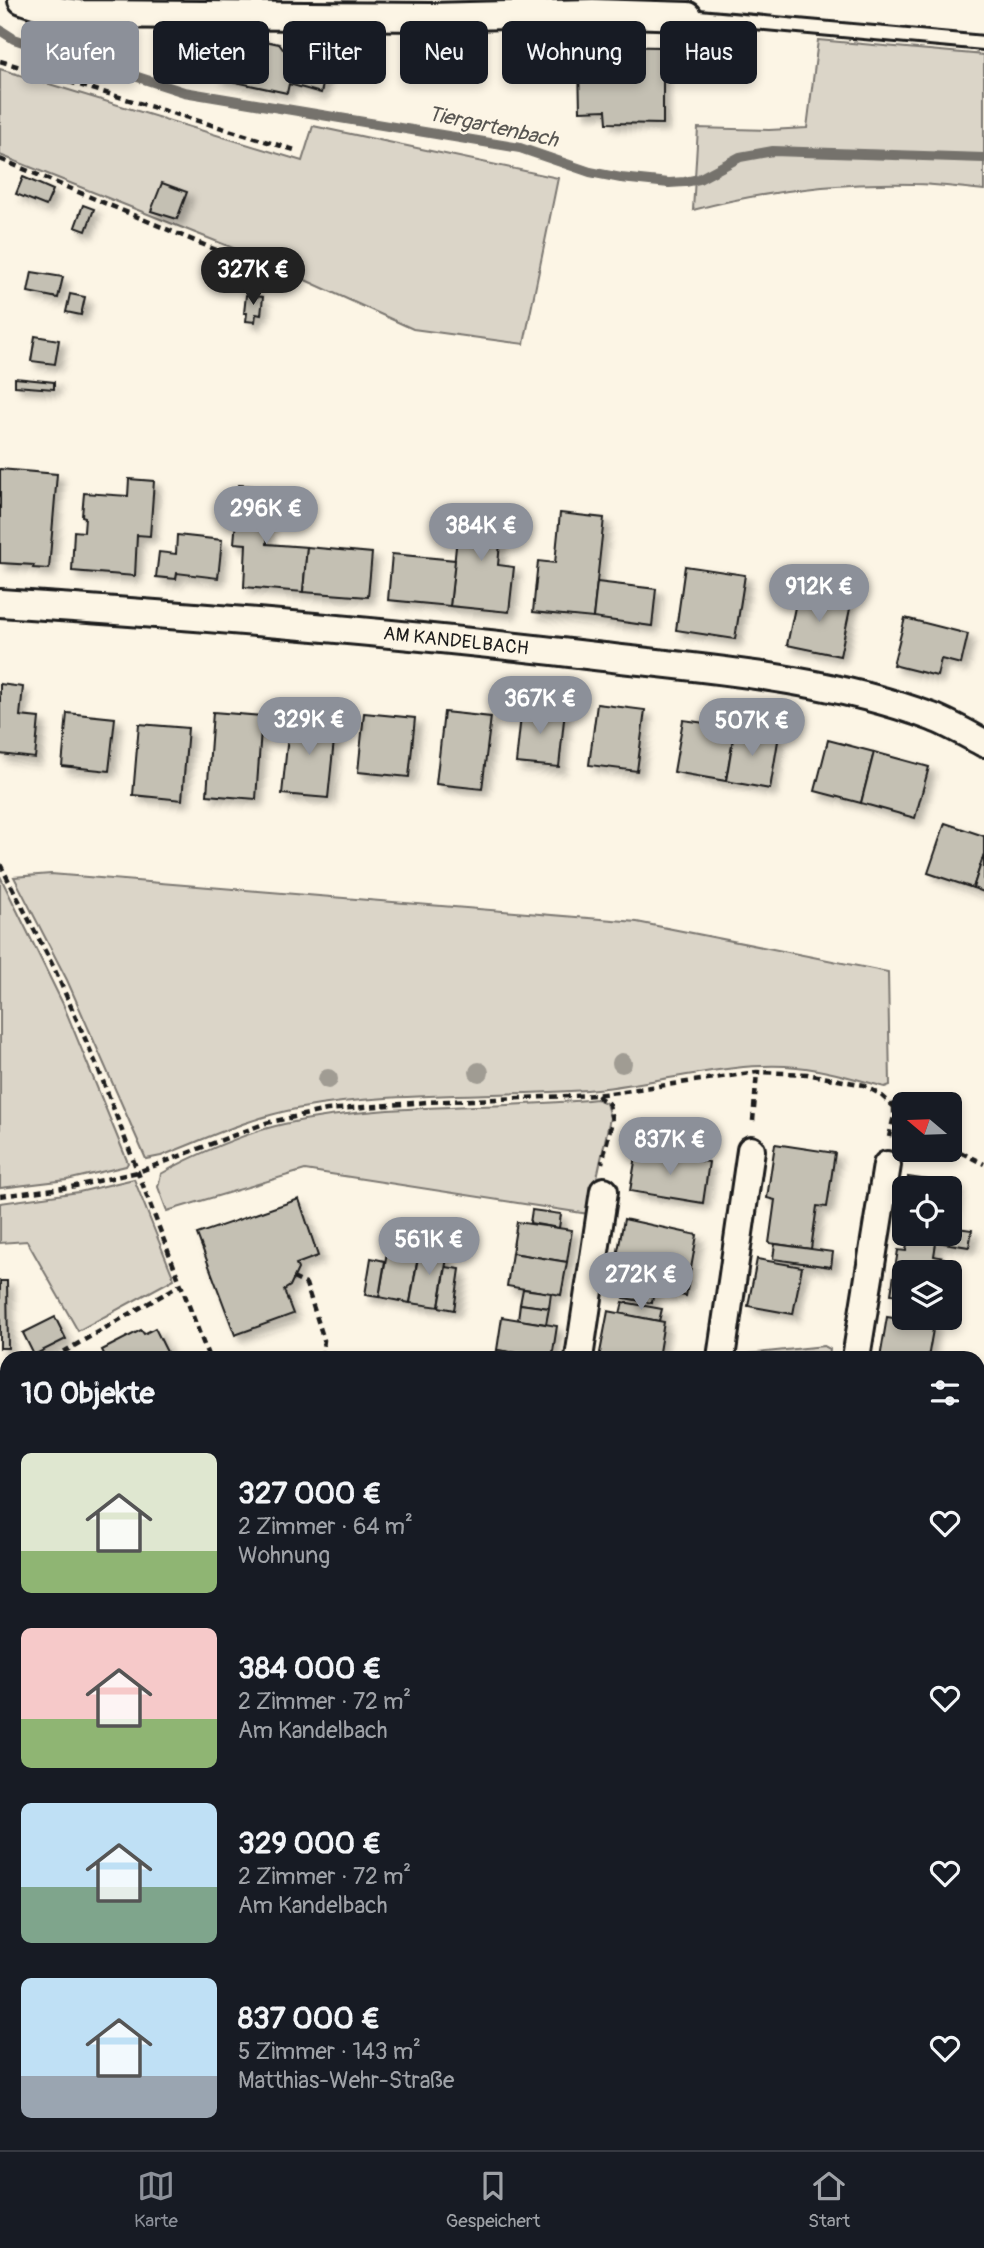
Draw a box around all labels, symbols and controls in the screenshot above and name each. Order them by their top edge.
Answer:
chip: Kaufen [21,21,139,84]
chip: Mieten [153,21,269,84]
chip: Filter [283,21,386,84]
chip: Neu [400,21,488,84]
chip: Wohnung [502,21,646,84]
chip: Haus [660,21,757,84]
water label: Tiergartenbach [426,100,561,154]
pin: 327K € [196,247,310,307]
text: 327K € [217,255,289,284]
pin: 296K € [209,486,323,546]
text: 296K € [230,494,302,523]
pin: 384K € [424,504,538,563]
text: 384K € [445,511,517,540]
pin: 912K € [762,564,876,624]
text: 912K € [785,572,853,601]
street label: AM KANDELBACH [382,621,530,661]
pin: 367K € [483,676,597,736]
text: 367K € [504,684,576,713]
pin: 329K € [252,698,366,757]
pin: 507K € [695,698,809,758]
text: 329K € [273,705,345,734]
text: 507K € [715,706,789,735]
north arrow [892,1092,962,1162]
map controls [892,1092,962,1330]
pin: 837K € [613,1118,727,1177]
text: 837K € [635,1125,705,1154]
button: locate [892,1176,962,1246]
pin: 561K € [372,1218,486,1277]
text: 561K € [395,1225,463,1254]
pin: 272K € [584,1252,698,1312]
text: 272K € [605,1260,677,1289]
button: layers [892,1260,962,1330]
icon: filters [926,1374,964,1412]
text: 10 Objekte [21,1375,155,1412]
text: 327 000 € [238,1475,382,1512]
icon: home [77,1481,161,1565]
icon: heart [926,1504,964,1542]
text: 2 Zimmer · 64 m² [238,1512,413,1541]
text: Wohnung [238,1541,330,1570]
text: 384 000 € [238,1650,382,1687]
icon: home [77,1656,161,1740]
icon: heart [926,1679,964,1717]
text: 2 Zimmer · 72 m² [238,1687,411,1716]
text: Am Kandelbach [238,1716,388,1745]
text: 329 000 € [238,1825,381,1862]
icon: home [77,1831,161,1915]
icon: heart [926,1854,964,1892]
text: 2 Zimmer · 72 m² [238,1862,411,1891]
text: Am Kandelbach [238,1891,388,1920]
text: 837 000 € [238,2000,380,2037]
icon: home [77,2006,161,2090]
icon: heart [926,2029,964,2067]
text: 5 Zimmer · 143 m² [238,2037,421,2066]
text: Matthias-Wehr-Straße [238,2066,454,2095]
tab: Karte [134,2167,178,2233]
tab: Gespeichert [446,2167,540,2233]
tab: Start [808,2167,850,2233]

